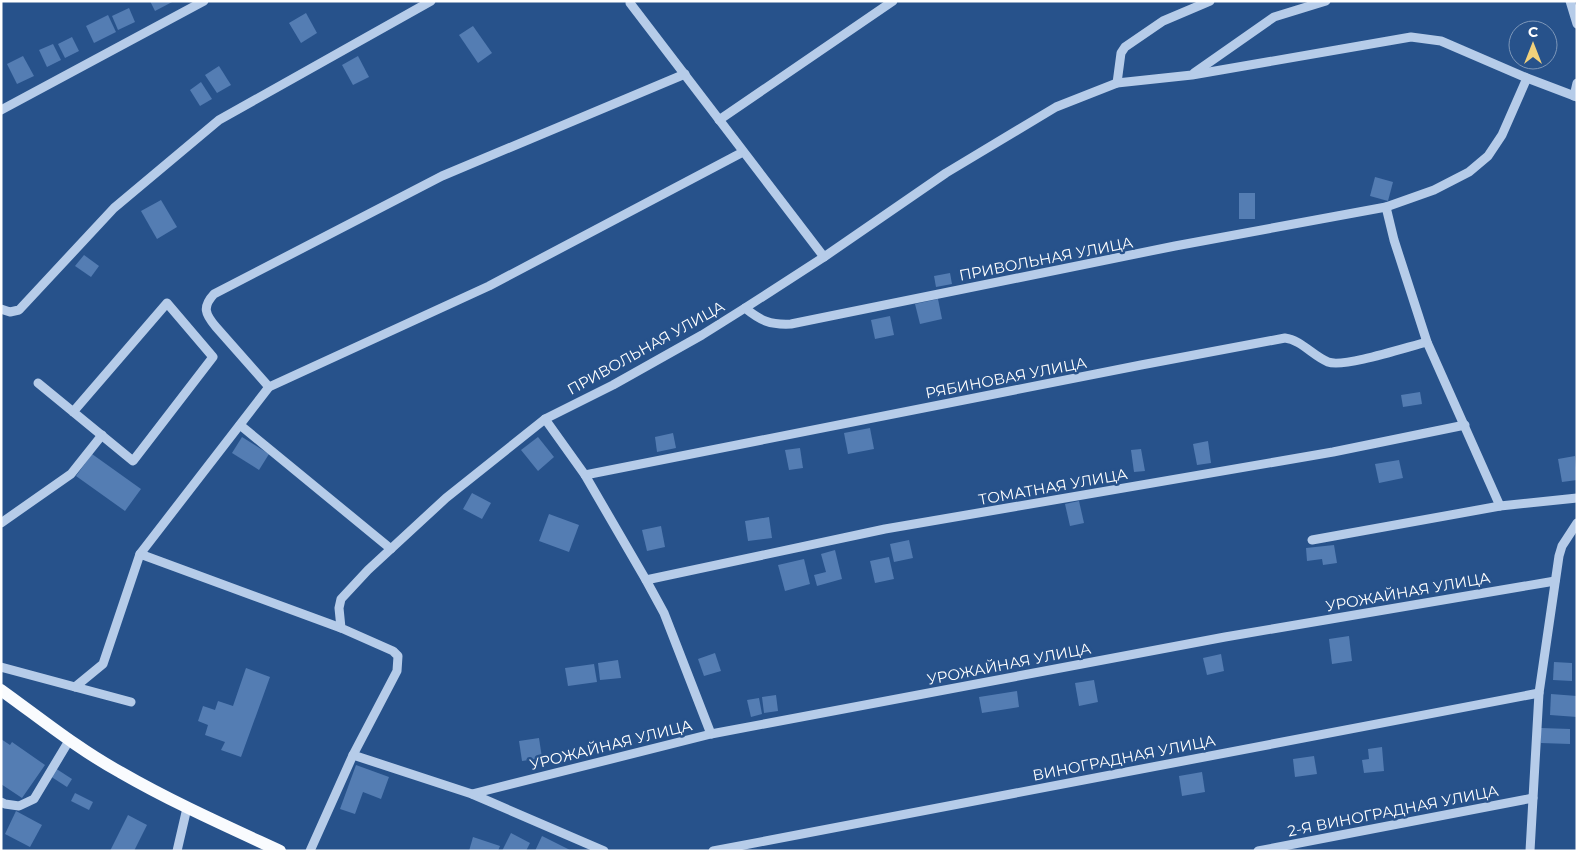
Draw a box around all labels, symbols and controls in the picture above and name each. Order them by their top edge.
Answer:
north arrow [1508,20,1558,70]
text: С [1528,23,1538,41]
street label: ПРИВОЛЬНАЯ УЛИЦА [957,232,1135,285]
street label: ПРИВОЛЬНАЯ УЛИЦА [564,296,728,399]
street label: РЯБИНОВАЯ УЛИЦА [924,353,1088,402]
street label: ТОМАТНАЯ УЛИЦА [977,464,1129,509]
street label: УРОЖАЙНАЯ УЛИЦА [1324,568,1492,615]
street label: УРОЖАЙНАЯ УЛИЦА [925,638,1093,689]
street label: УРОЖАЙНАЯ УЛИЦА [528,715,694,774]
street label: ВИНОГРАДНАЯ УЛИЦА [1031,730,1217,785]
street label: 2-Я ВИНОГРАДНАЯ УЛИЦА [1286,781,1500,840]

